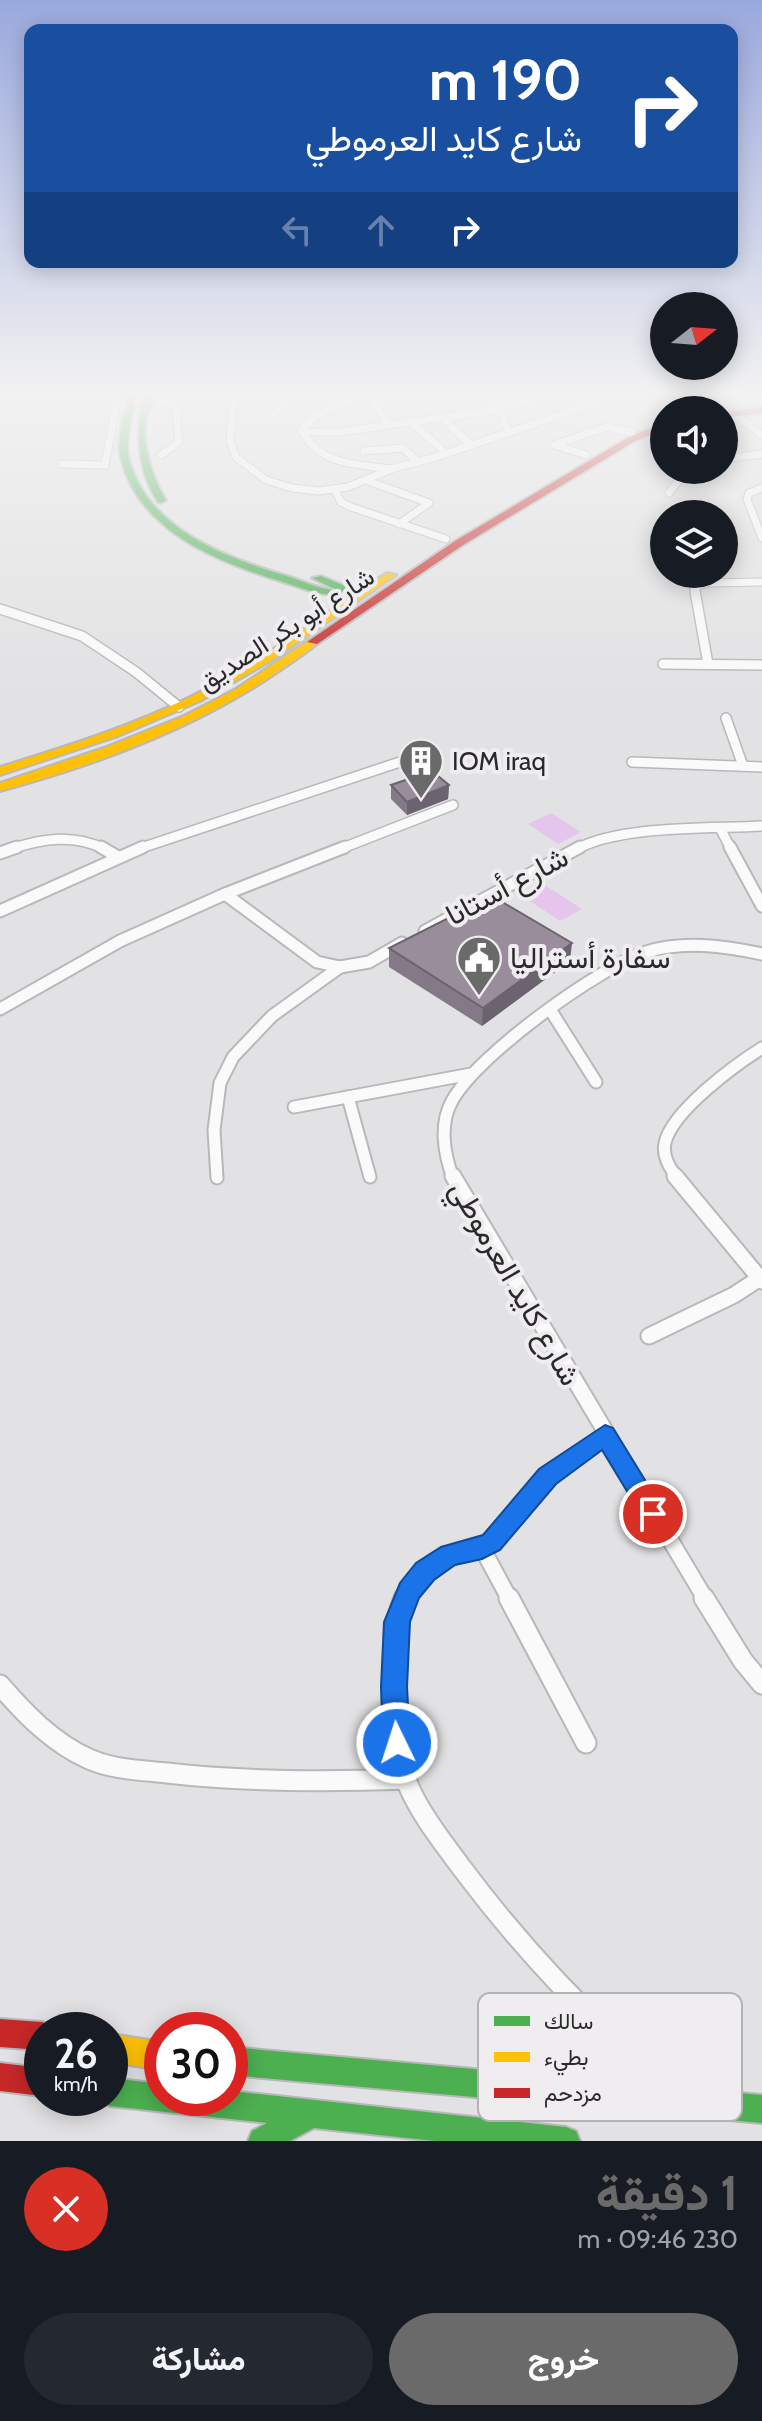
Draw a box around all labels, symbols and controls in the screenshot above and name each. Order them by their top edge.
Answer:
text: 190 m [429,46,582,114]
icon: right [610,56,714,160]
text: شارع كايد العرموطي [305,116,582,160]
icon: left [275,208,319,252]
icon: ahead [359,208,403,252]
icon: right [443,208,487,252]
north arrow [650,292,738,380]
map controls [650,292,738,588]
button: sound [650,396,738,484]
button: layers [650,500,738,588]
street label: شارع أبو بكر الصديق [192,560,381,700]
building icon: IOM iraq [397,737,445,800]
place label: IOM iraq [452,745,546,777]
street label: شارع أستانا [439,838,575,935]
public building icon: سفارة أستراليا [455,934,503,997]
place label: سفارة أستراليا [510,939,670,976]
street label: شارع كايد العرموطي [437,1174,589,1395]
pin [619,1480,687,1548]
icon: arrive [631,1492,675,1536]
position arrow [355,1701,439,1785]
legend [478,1993,742,2121]
text: سالك [544,2008,593,2035]
speed limit sign: 30 [144,2012,248,2116]
text: 26 [54,2029,98,2078]
text: بطيء [544,2044,589,2076]
text: km/h [54,2072,98,2096]
text: مزدحم [544,2080,602,2108]
text: 1 دقيقة [596,2164,738,2222]
button: close [24,2167,108,2251]
text: 230 m · 09:46 [577,2223,738,2255]
button: مشاركة [24,2313,373,2405]
button: خروج [389,2313,738,2405]

